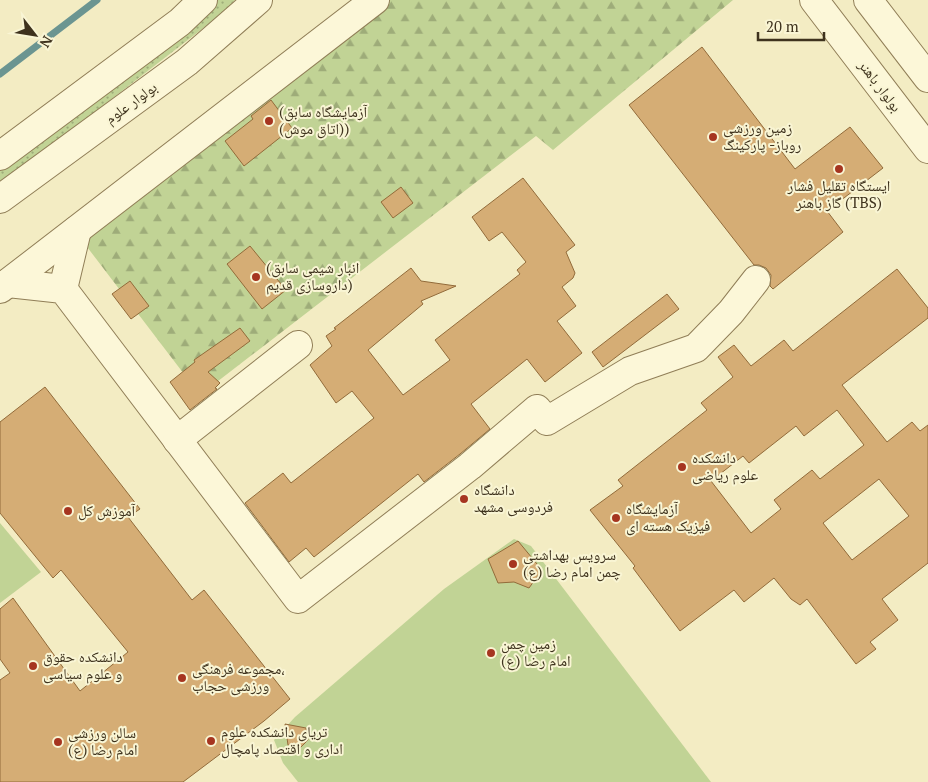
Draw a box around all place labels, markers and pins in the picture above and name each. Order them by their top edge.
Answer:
place label: (آزمایشگاه سابق (اتاق موش)) [279,101,368,139]
marker: (آزمایشگاه سابق (اتاق موش)) [263,115,275,127]
place label: زمین ورزشی روباز- پارکینگ [723,117,802,154]
marker: زمین ورزشی روباز- پارکینگ [707,131,719,143]
marker: ایستگاه تقلیل فشار گاز باهنر (TBS) [833,163,845,175]
place label: ایستگاه تقلیل فشار گاز باهنر (TBS) [787,175,890,212]
place label: (انبار شیمی سابق داروسازی قدیم) [266,257,359,295]
marker: (انبار شیمی سابق داروسازی قدیم) [250,271,262,283]
place label: دانشکده علوم ریاضی [692,447,759,485]
marker: دانشکده علوم ریاضی [676,461,688,473]
place label: دانشگاه فردوسی مشهد [474,479,553,517]
marker: دانشگاه فردوسی مشهد [458,493,470,505]
place label: آزمایشگاه فیزیک هسته ای [626,498,710,536]
place label: آموزش کل [78,500,136,521]
marker: آموزش کل [62,505,74,517]
marker: آزمایشگاه فیزیک هسته ای [610,512,622,524]
place label: سرویس بهداشتی چمن امام رضا (ع) [523,544,621,582]
marker: سرویس بهداشتی چمن امام رضا (ع) [507,558,519,570]
place label: زمین چمن امام رضا (ع) [501,633,571,671]
place label: دانشکده حقوق و علوم سیاسی [43,646,123,684]
marker: زمین چمن امام رضا (ع) [485,647,497,659]
place label: مجموعه فرهنگی، ورزشی حجاب [192,658,285,696]
marker: دانشکده حقوق و علوم سیاسی [27,660,39,672]
marker: مجموعه فرهنگی، ورزشی حجاب [176,672,188,684]
place label: تریای دانشکده علوم اداری و اقتصاد پامچال [221,721,343,759]
place label: سالن ورزشی امام رضا (ع) [68,722,138,760]
marker: تریای دانشکده علوم اداری و اقتصاد پامچال [205,735,217,747]
marker: سالن ورزشی امام رضا (ع) [52,736,64,748]

